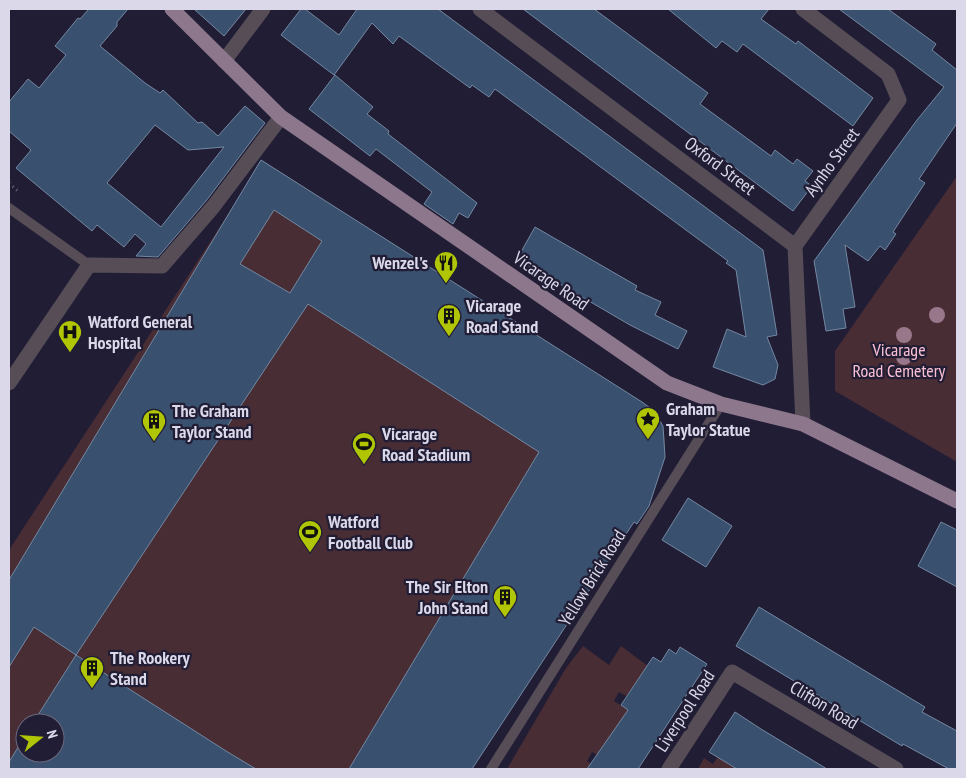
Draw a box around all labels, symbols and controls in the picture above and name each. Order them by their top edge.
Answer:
street label: Aynho Street [799,123,864,201]
street label: Oxford Street [680,131,760,200]
street label: Vicarage Road [508,245,594,315]
restaurant icon: Wenzel's [433,250,459,284]
place label: Wenzel's [371,251,428,274]
place label: Vicarage Road Stand [465,294,538,338]
building icon: Vicarage Road Stand [436,303,462,337]
place label: Watford General Hospital [87,310,193,354]
hospital icon: Watford General Hospital [57,319,83,353]
park label: Vicarage Road Cemetery [853,338,946,382]
place label: Graham Taylor Statue [666,397,751,441]
place label: The Graham Taylor Stand [172,399,252,443]
place icon: Graham Taylor Statue [635,406,661,440]
building icon: The Graham Taylor Stand [141,408,167,442]
place label: Vicarage Road Stadium [381,422,470,466]
sports icon: Vicarage Road Stadium [351,431,377,465]
place label: Watford Football Club [327,510,413,554]
sports icon: Watford Football Club [297,519,323,553]
street label: Yellow Brick Road [553,525,630,630]
place label: The Sir Elton John Stand [406,575,488,619]
building icon: The Sir Elton John Stand [492,584,518,618]
place label: The Rookery Stand [110,646,191,690]
building icon: The Rookery Stand [79,655,105,689]
street label: Liverpool Road [650,666,720,756]
street label: Clifton Road [786,675,863,734]
north arrow [15,713,65,763]
text: N [43,728,62,740]

